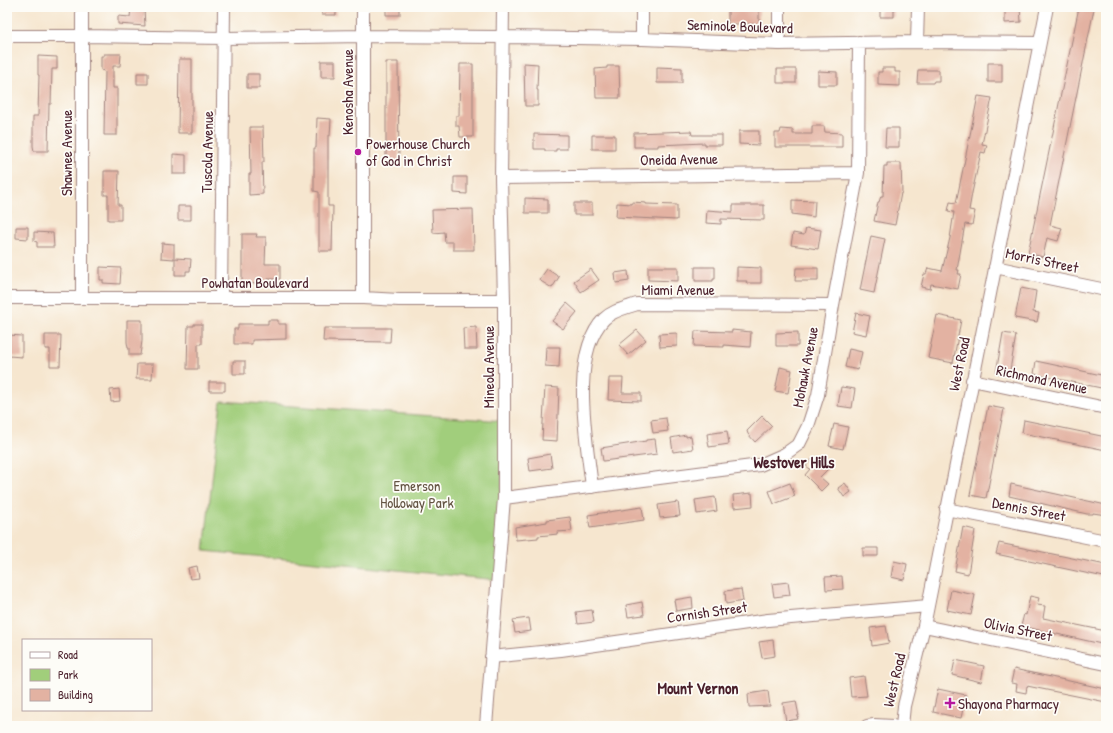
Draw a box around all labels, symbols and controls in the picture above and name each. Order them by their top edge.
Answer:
street label: Seminole Boulevard [687,14,793,38]
street label: Kenosha Avenue [337,49,358,135]
street label: Shawnee Avenue [56,110,77,196]
street label: Tuscola Avenue [196,111,218,193]
place label: Powerhouse Church of God in Christ [366,133,470,171]
marker: Powerhouse Church of God in Christ [353,147,363,157]
street label: Oneida Avenue [640,148,718,170]
street label: Morris Street [1004,242,1081,278]
street label: Powhatan Boulevard [202,272,309,293]
street label: Miami Avenue [641,279,715,300]
street label: Mohawk Avenue [787,325,823,409]
street label: Mineola Avenue [478,326,499,408]
street label: West Road [943,335,975,393]
street label: Richmond Avenue [995,359,1090,399]
district label: Westover Hills [753,451,835,473]
park label: Emerson Holloway Park [380,475,454,513]
street label: Dennis Street [991,492,1068,527]
street label: Cornish Street [666,596,749,628]
street label: Olivia Street [982,612,1055,647]
legend [22,639,152,711]
text: Road [58,646,78,663]
street label: West Road [878,651,910,709]
text: Park [58,666,78,683]
district label: Mount Vernon [657,677,739,699]
text: Building [58,686,93,703]
place label: Shayona Pharmacy [958,693,1059,714]
marker: Shayona Pharmacy [945,698,955,708]

